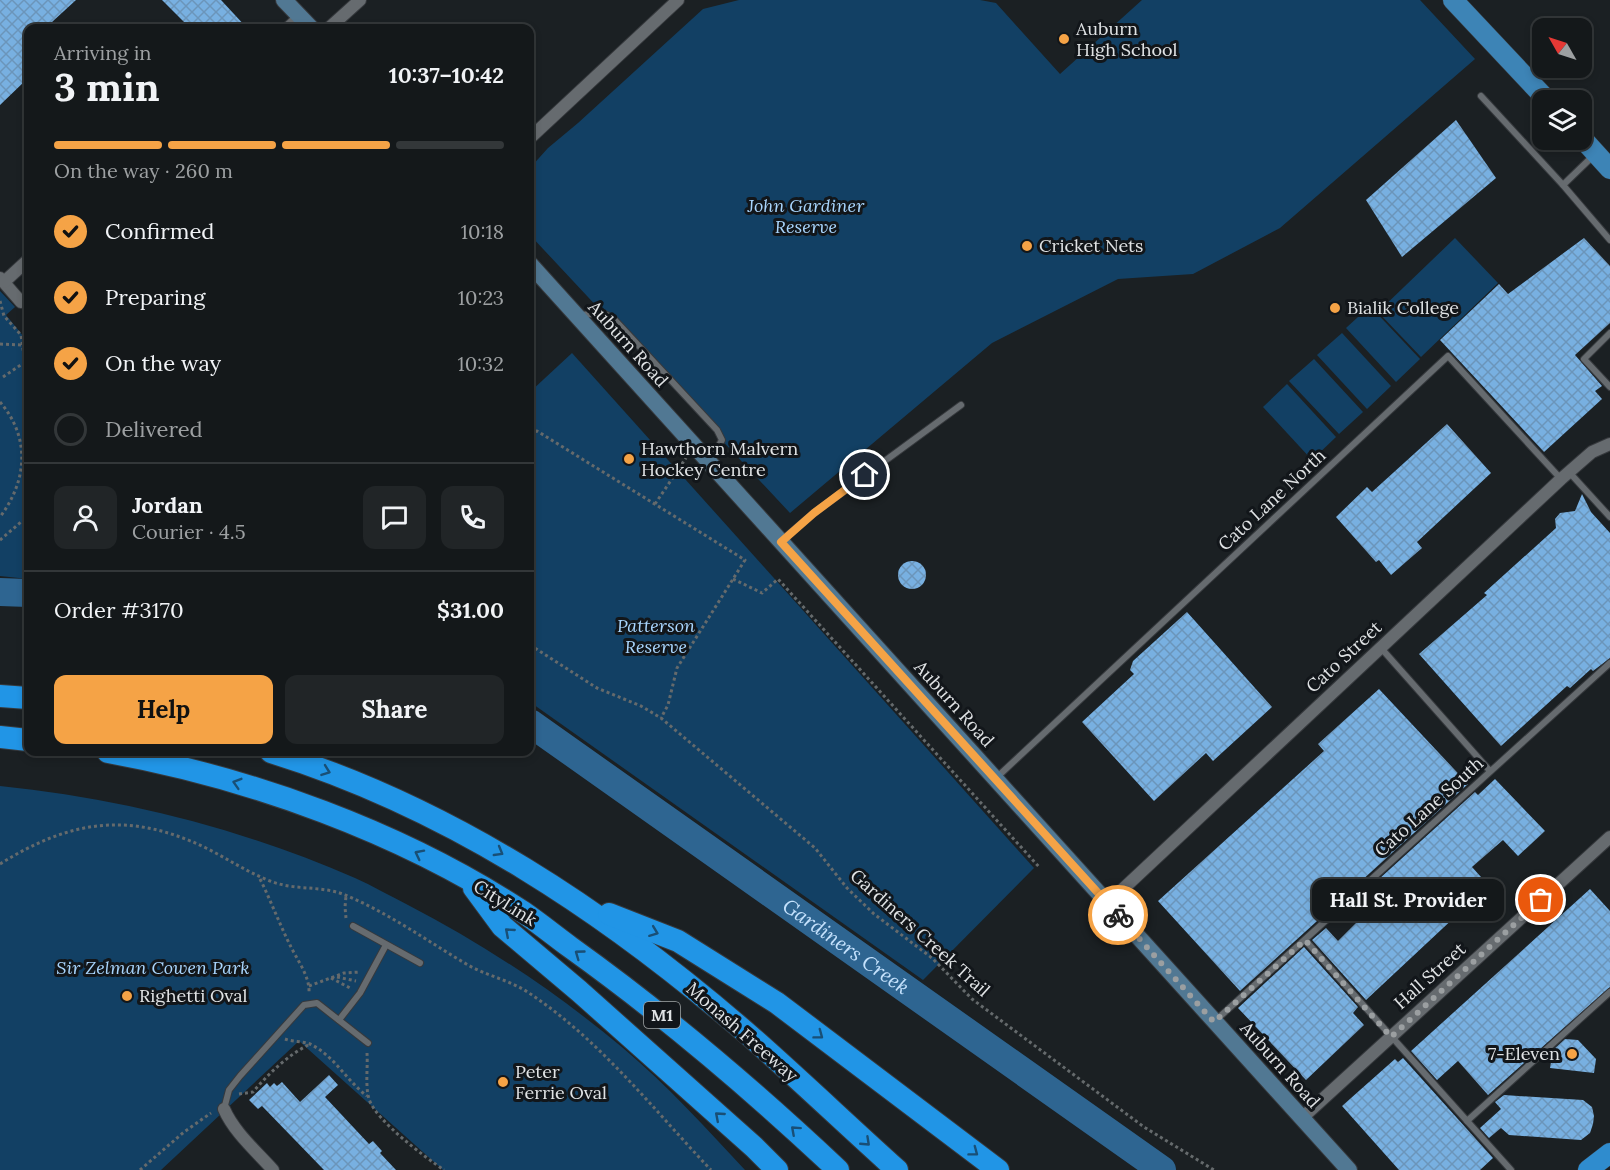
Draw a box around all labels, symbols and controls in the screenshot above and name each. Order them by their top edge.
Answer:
place label: Auburn High School [1075,17,1177,61]
north arrow [1532,18,1592,78]
map controls [1532,18,1592,150]
marker: Auburn High School [1057,32,1071,46]
text: Arriving in [54,40,151,65]
text: 10:37–10:42 [389,61,504,89]
text: 3 min [54,62,160,112]
button: layers [1532,90,1592,150]
text: On the way · 260 m [54,158,233,183]
park label: John Gardiner Reserve [747,194,865,238]
icon: check [54,215,87,248]
text: Confirmed [105,217,214,245]
text: 10:18 [461,219,504,244]
place label: Cricket Nets [1039,234,1143,257]
marker: Cricket Nets [1020,239,1034,253]
icon: check [54,281,87,314]
text: Preparing [105,283,205,311]
text: 10:23 [458,285,504,310]
street label: Auburn Road [583,295,673,392]
place label: Bialik College [1347,296,1459,319]
marker: Bialik College [1328,301,1342,315]
icon: check [54,347,87,380]
text: On the way [105,349,221,377]
text: 10:32 [457,351,504,376]
text: Delivered [105,415,203,443]
place label: Hawthorn Malvern Hockey Centre [641,437,798,481]
street label: Cato Lane North [1213,444,1331,556]
pin [839,449,890,500]
marker: Hawthorn Malvern Hockey Centre [622,452,636,466]
icon: home [848,458,881,491]
button: person [54,486,117,549]
button: chat [363,486,426,549]
button: phone [441,486,504,549]
text: Jordan [132,491,203,519]
text: Courier · 4.5 [132,519,246,544]
text: Order #3170 [54,596,184,624]
text: $31.00 [437,596,504,624]
park label: Patterson Reserve [617,614,695,658]
street label: Cato Street [1301,616,1386,697]
street label: Auburn Road [909,655,999,752]
button: Help [54,675,273,744]
button: Share [285,675,504,744]
street label: Cato Lane South [1369,752,1488,862]
one-way arrow [320,764,331,776]
one-way arrow [232,778,243,791]
one-way arrow [493,845,503,857]
one-way arrow [414,850,425,861]
street label: Gardiners Creek Trail [846,865,994,1001]
street label: CityLink [469,874,541,931]
pin [1515,874,1566,925]
callout: Hall St. Provider [1313,879,1505,921]
icon: bag [1524,883,1557,916]
courier [1088,885,1148,945]
text: Hall St. Provider [1329,887,1487,912]
water label: Gardiners Creek [778,893,914,999]
icon: bike [1102,899,1135,932]
one-way arrow [648,925,659,937]
one-way arrow [505,929,516,940]
street label: Hall Street [1389,937,1470,1014]
one-way arrow [575,950,586,961]
park label: Sir Zelman Cowen Park [56,956,250,979]
street label: Monash Freeway [682,977,803,1087]
place label: Righetti Oval [139,984,248,1007]
marker: Righetti Oval [120,989,134,1003]
road number: M1 [644,1002,680,1028]
street label: Auburn Road [1235,1016,1325,1113]
one-way arrow [812,1027,823,1038]
place label: 7-Eleven [1488,1042,1560,1065]
marker: 7-Eleven [1565,1047,1579,1061]
place label: Peter Ferrie Oval [515,1060,607,1104]
marker: Peter Ferrie Oval [496,1075,510,1089]
one-way arrow [715,1112,726,1123]
one-way arrow [792,1126,802,1137]
one-way arrow [860,1135,870,1146]
one-way arrow [968,1145,979,1156]

